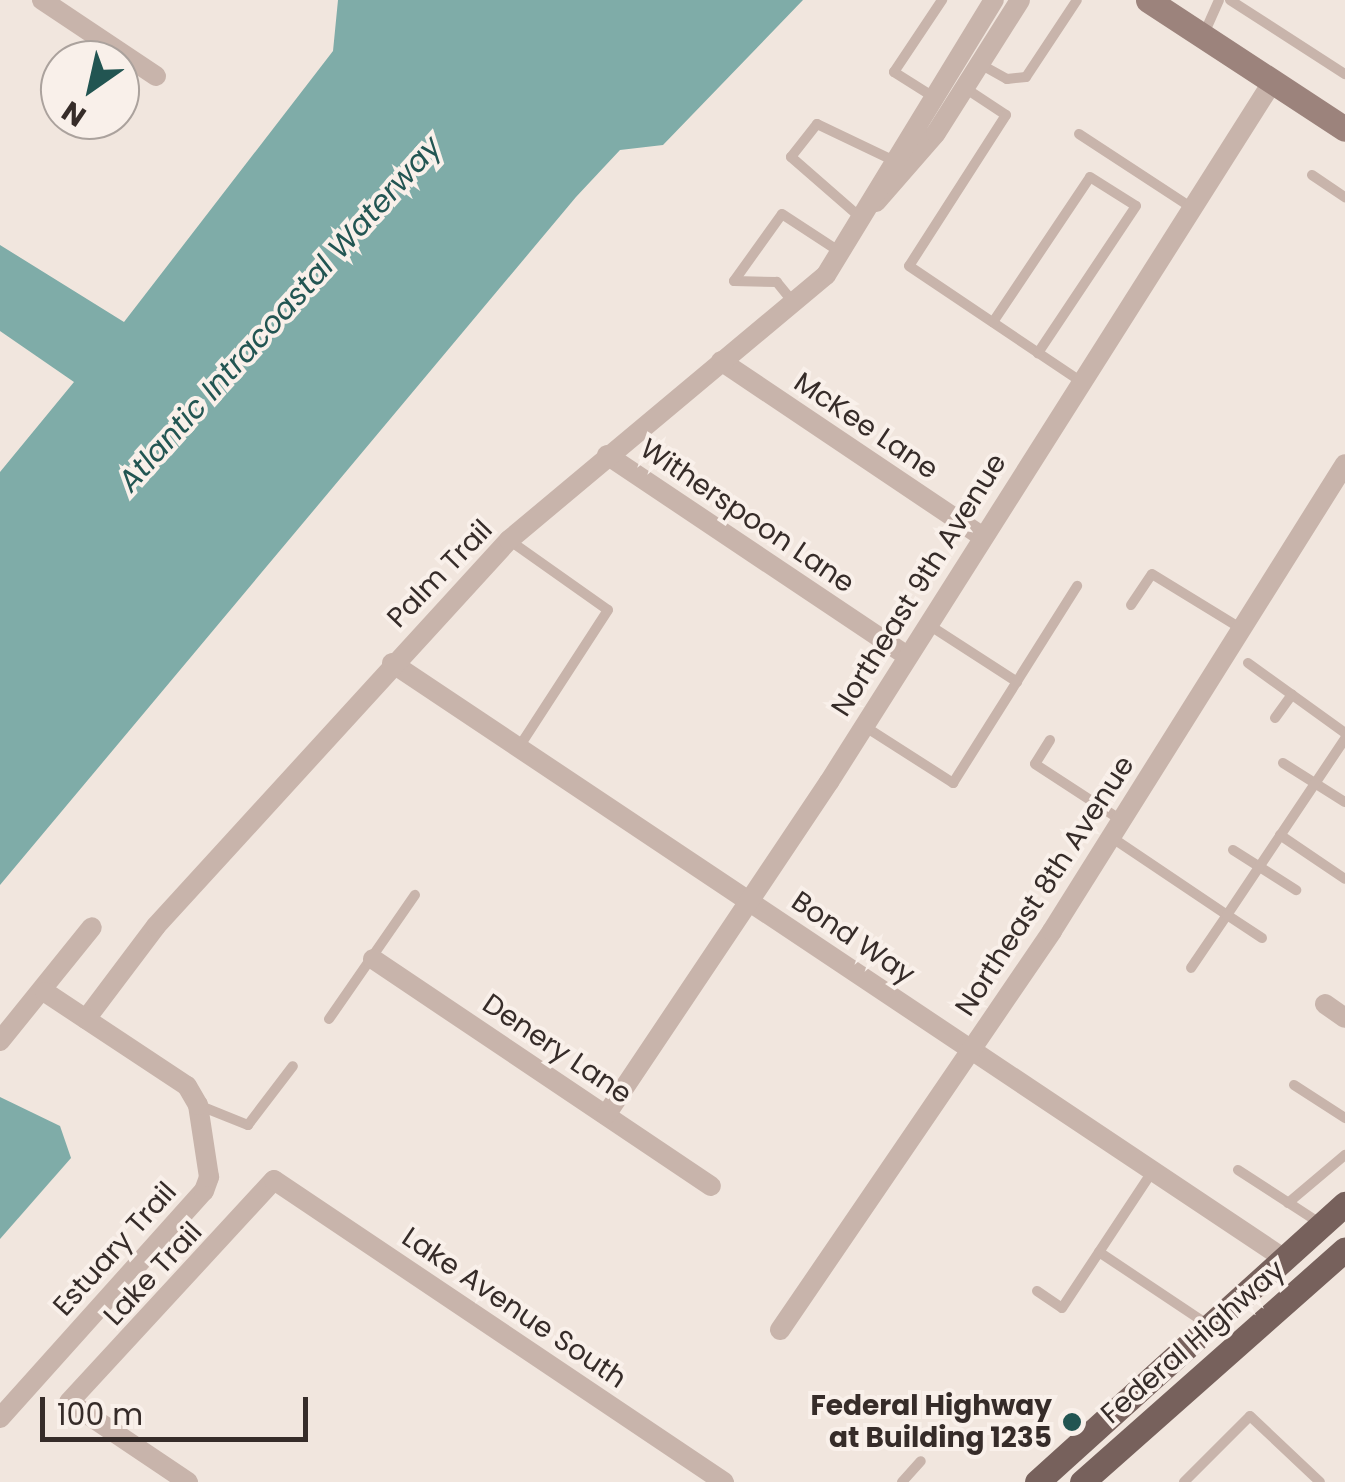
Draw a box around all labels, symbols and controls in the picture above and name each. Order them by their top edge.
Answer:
north arrow [40,40,140,140]
text: N [54,92,94,136]
water label: Atlantic Intracoastal Waterway [111,129,449,499]
street label: McKee Lane [788,366,944,486]
street label: Witherspoon Lane [633,432,861,600]
street label: Northeast 9th Avenue [824,448,1014,722]
street label: Palm Trail [380,513,500,635]
street label: Northeast 8th Avenue [948,750,1142,1022]
street label: Bond Way [785,885,921,991]
street label: Denery Lane [476,987,638,1111]
street label: Estuary Trail [46,1175,184,1323]
street label: Lake Trail [97,1216,209,1332]
street label: Lake Avenue South [395,1220,633,1396]
street label: Federal Highway [1094,1253,1292,1431]
scale bar [45,1377,312,1439]
place label: Federal Highway at Building 1235 [810,1389,1052,1455]
text: 100 m [57,1393,143,1436]
marker: Federal Highway at Building 1235 [1061,1411,1083,1433]

